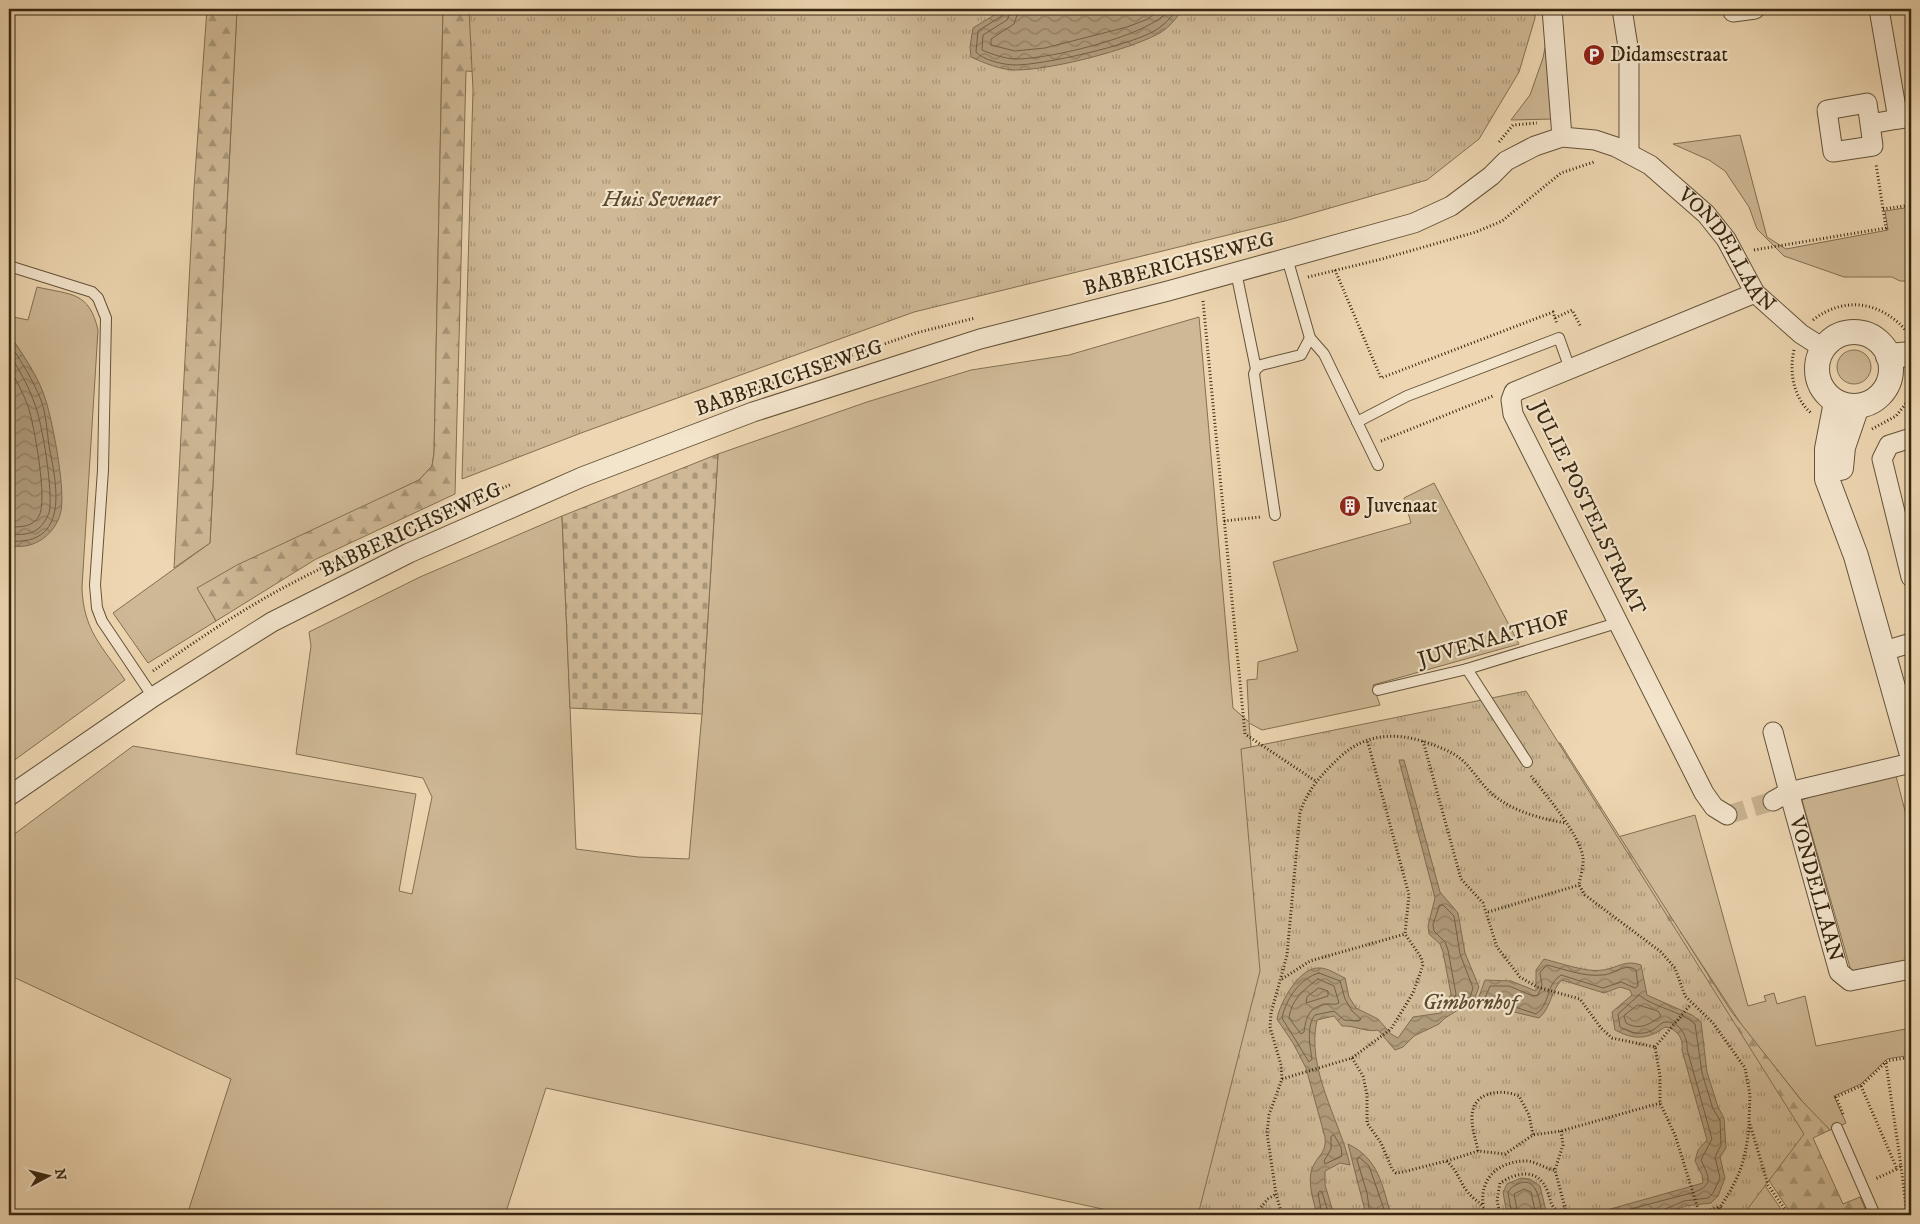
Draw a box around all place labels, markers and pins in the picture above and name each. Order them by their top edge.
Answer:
place label: Didamsestraat [1610,42,1728,68]
parking icon: Didamsestraat [1582,43,1606,67]
place label: Juvenaat [1364,493,1438,519]
building icon: Juvenaat [1338,494,1362,518]

